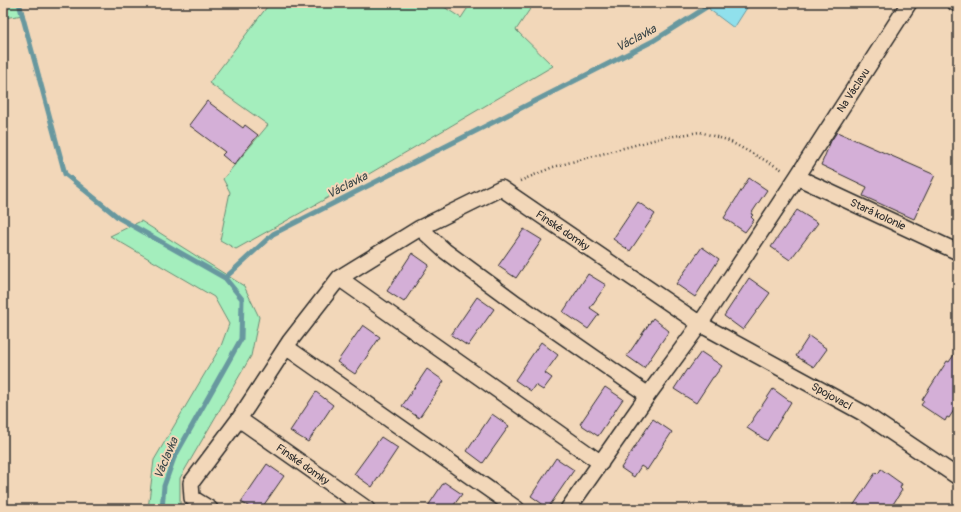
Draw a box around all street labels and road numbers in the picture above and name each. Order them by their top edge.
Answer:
street label: Na Václavu [834,66,873,115]
street label: Stará kolonie [848,196,908,233]
street label: Finské domky [533,208,592,253]
street label: Spojovací [809,380,854,413]
street label: Finské domky [274,441,332,488]

